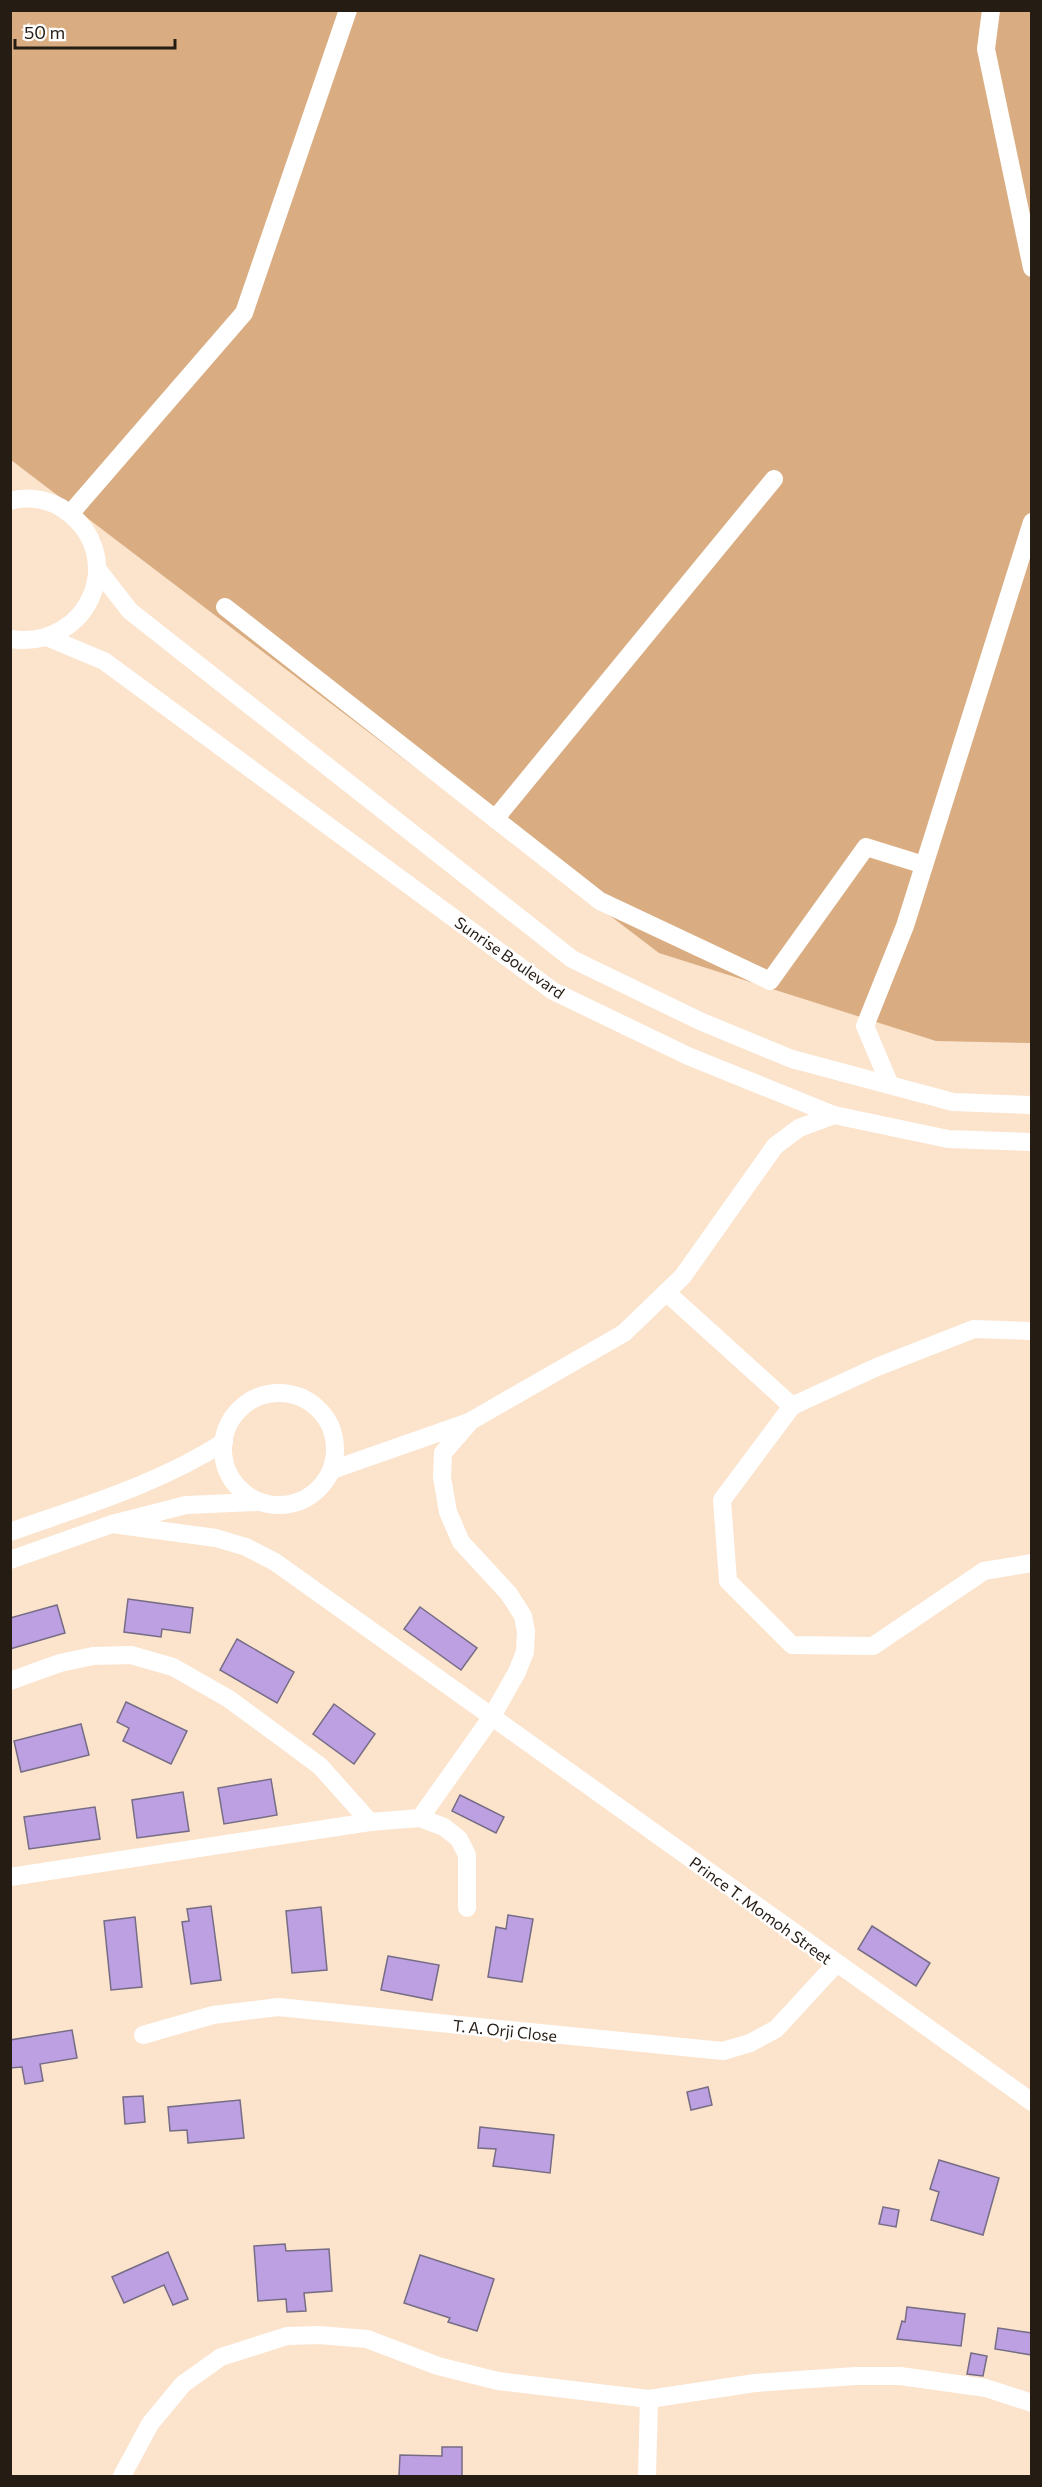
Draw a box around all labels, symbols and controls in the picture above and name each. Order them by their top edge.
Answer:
scale bar [15,12,176,50]
text: 50 m [24,21,65,43]
street label: Sunrise Boulevard [451,912,569,1002]
street label: Prince T. Momoh Street [686,1852,836,1968]
street label: T. A. Orji Close [452,2015,558,2045]

